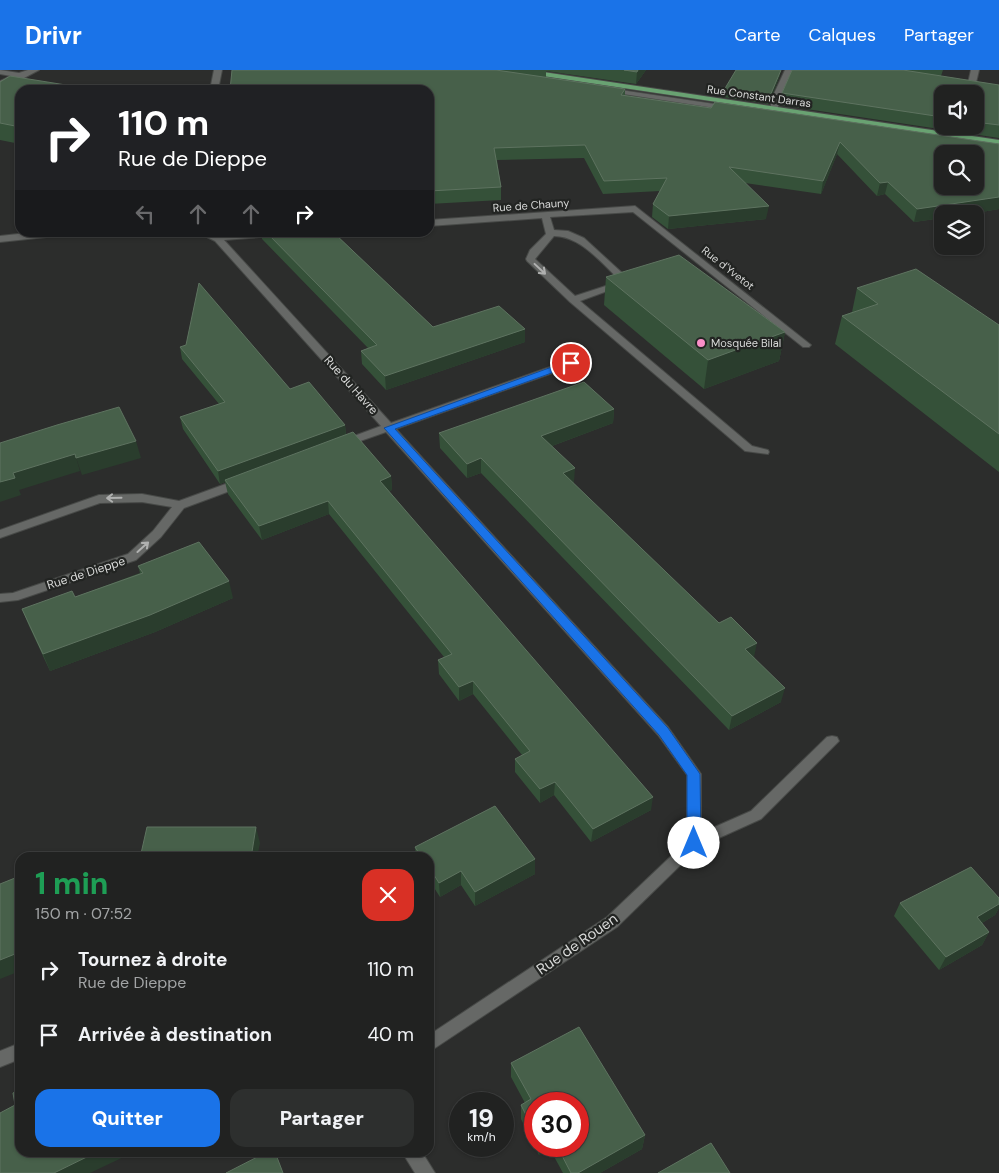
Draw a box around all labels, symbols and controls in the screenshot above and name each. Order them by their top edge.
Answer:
text: Drivr [25,20,82,51]
text: Carte [734,23,781,47]
text: Calques [809,23,876,47]
text: Partager [904,23,974,47]
street label: Rue Constant Darras [706,82,812,110]
map controls [934,85,984,255]
button: sound [934,85,984,135]
text: 110 m [118,100,209,146]
icon: right [35,105,100,170]
text: Rue de Dieppe [118,144,267,173]
button: search [934,145,984,195]
street label: Rue de Chauny [492,195,570,215]
icon: left [131,200,159,228]
icon: ahead [184,200,212,228]
icon: ahead [237,200,265,228]
icon: right [290,200,318,228]
button: layers [934,205,984,255]
street label: Rue d'Yvetot [699,243,757,293]
one-way arrow [533,262,546,274]
place label: Mosquée Bilal [711,336,781,350]
marker: Mosquée Bilal [695,337,707,349]
pin [550,342,592,384]
icon: arrive [557,349,585,377]
street label: Rue du Havre [320,352,382,418]
one-way arrow [106,494,122,503]
one-way arrow [137,541,150,553]
street label: Rue de Dieppe [45,553,127,593]
position arrow [667,816,719,868]
text: 1 min [35,864,108,903]
button: close [362,869,414,921]
text: 150 m · 07:52 [35,903,132,924]
street label: Rue de Rouen [532,909,622,979]
text: Tournez à droite [78,947,228,972]
icon: right [35,956,63,984]
text: 110 m [367,957,414,982]
text: Rue de Dieppe [78,972,186,993]
icon: arrive [35,1021,63,1049]
text: Arrivée à destination [78,1022,272,1047]
text: 40 m [367,1022,414,1047]
button: Quitter [35,1089,220,1147]
button: Partager [230,1089,414,1147]
speed limit sign: 30 [524,1092,589,1157]
text: 19 [469,1102,494,1135]
text: km/h [467,1129,496,1145]

